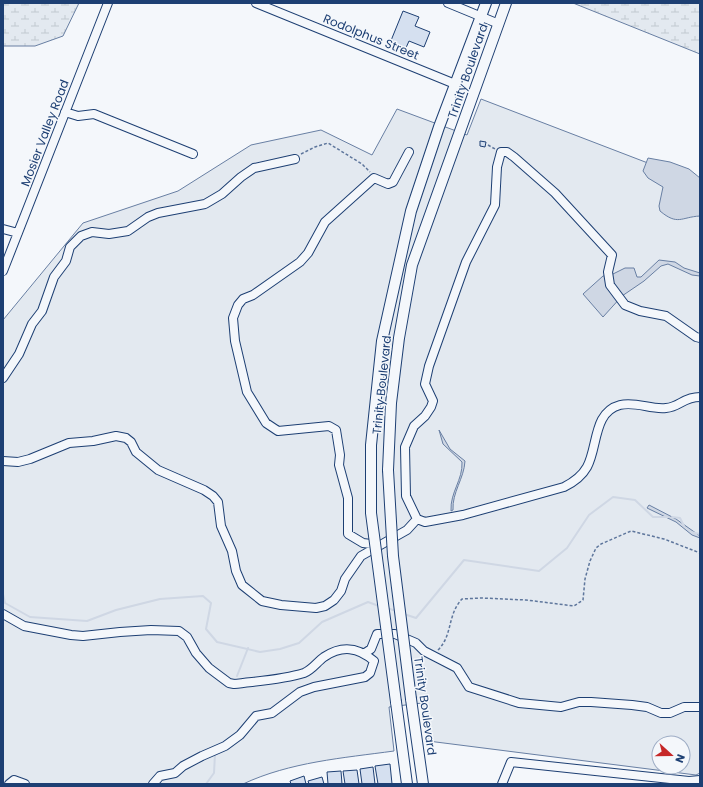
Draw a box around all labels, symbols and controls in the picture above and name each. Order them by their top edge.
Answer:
street label: Rodolphus Street [321,10,422,63]
street label: Trinity Boulevard [443,21,492,121]
street label: Mosier Valley Road [16,77,73,189]
street label: Trinity Boulevard [368,335,395,435]
street label: Trinity Boulevard [410,656,441,756]
north arrow [651,735,691,775]
text: N [671,752,689,765]

